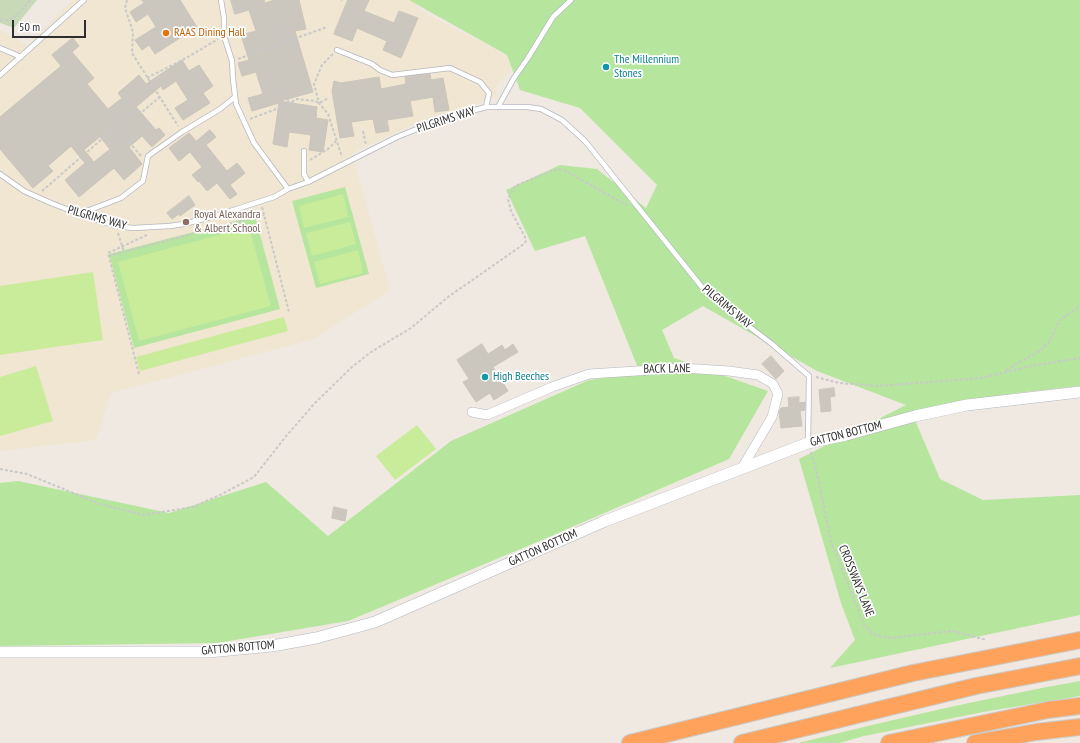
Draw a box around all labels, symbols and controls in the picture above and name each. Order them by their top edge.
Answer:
scale bar [14,12,88,38]
text: 50 m [19,19,40,34]
place label: RAAS Dining Hall [174,26,245,40]
marker: RAAS Dining Hall [161,28,171,38]
place label: The Millennium Stones [614,53,679,81]
marker: The Millennium Stones [601,62,611,72]
street label: PILGRIMS WAY [415,104,477,136]
street label: PILGRIMS WAY [66,203,128,233]
place label: Royal Alexandra & Albert School [194,208,261,236]
marker: Royal Alexandra & Albert School [181,217,191,227]
street label: PILGRIMS WAY [699,282,755,332]
street label: BACK LANE [643,361,691,377]
place label: High Beeches [493,370,549,384]
marker: High Beeches [480,372,490,382]
street label: GATTON BOTTOM [809,418,883,450]
street label: GATTON BOTTOM [506,526,580,570]
street label: CROSSWAYS LANE [835,543,877,619]
street label: GATTON BOTTOM [201,638,275,658]

